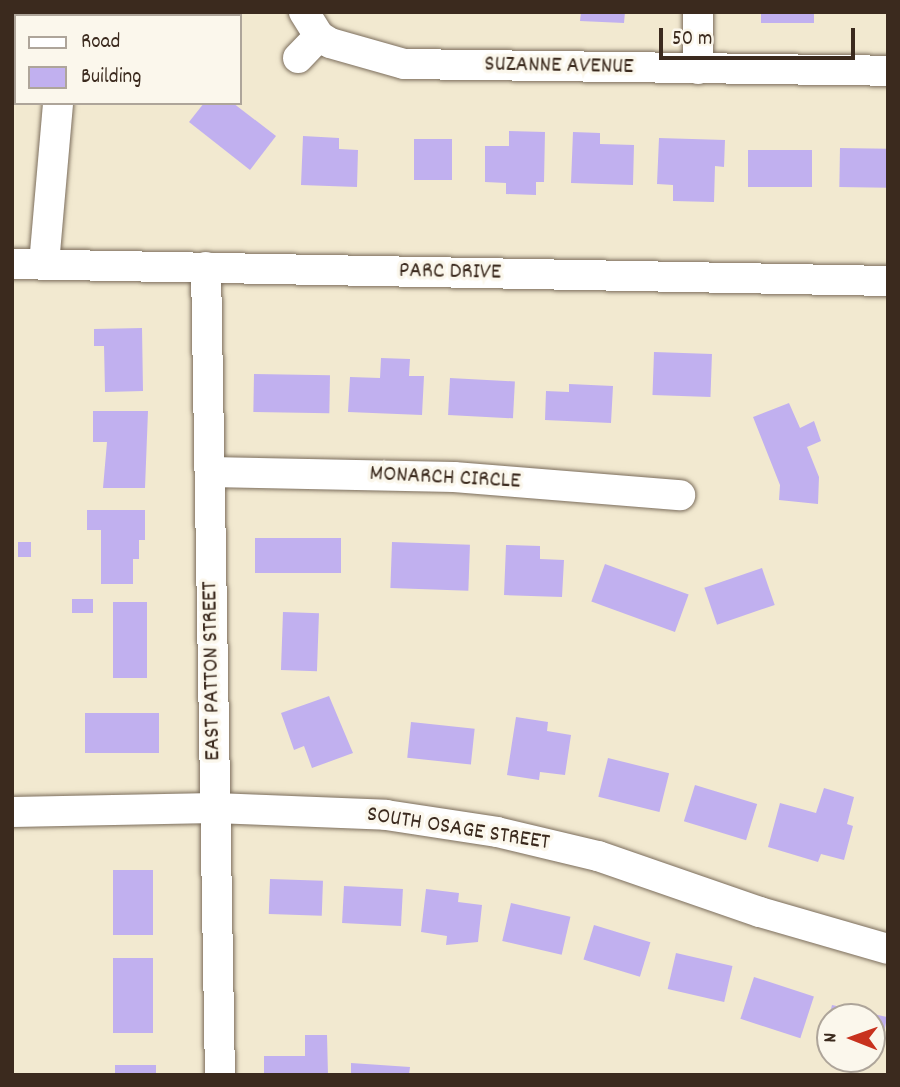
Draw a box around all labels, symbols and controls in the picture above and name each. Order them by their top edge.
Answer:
legend [14,14,242,105]
scale bar [662,14,858,58]
text: 50 m [672,25,712,55]
text: Road [81,28,120,58]
street label: SUZANNE AVENUE [484,52,634,82]
text: Building [81,63,141,93]
street label: PARC DRIVE [399,258,501,288]
street label: MONARCH CIRCLE [369,461,521,497]
street label: EAST PATTON STREET [198,581,228,761]
street label: SOUTH OSAGE STREET [365,802,551,858]
north arrow [816,1003,886,1073]
text: N [818,1033,845,1043]

